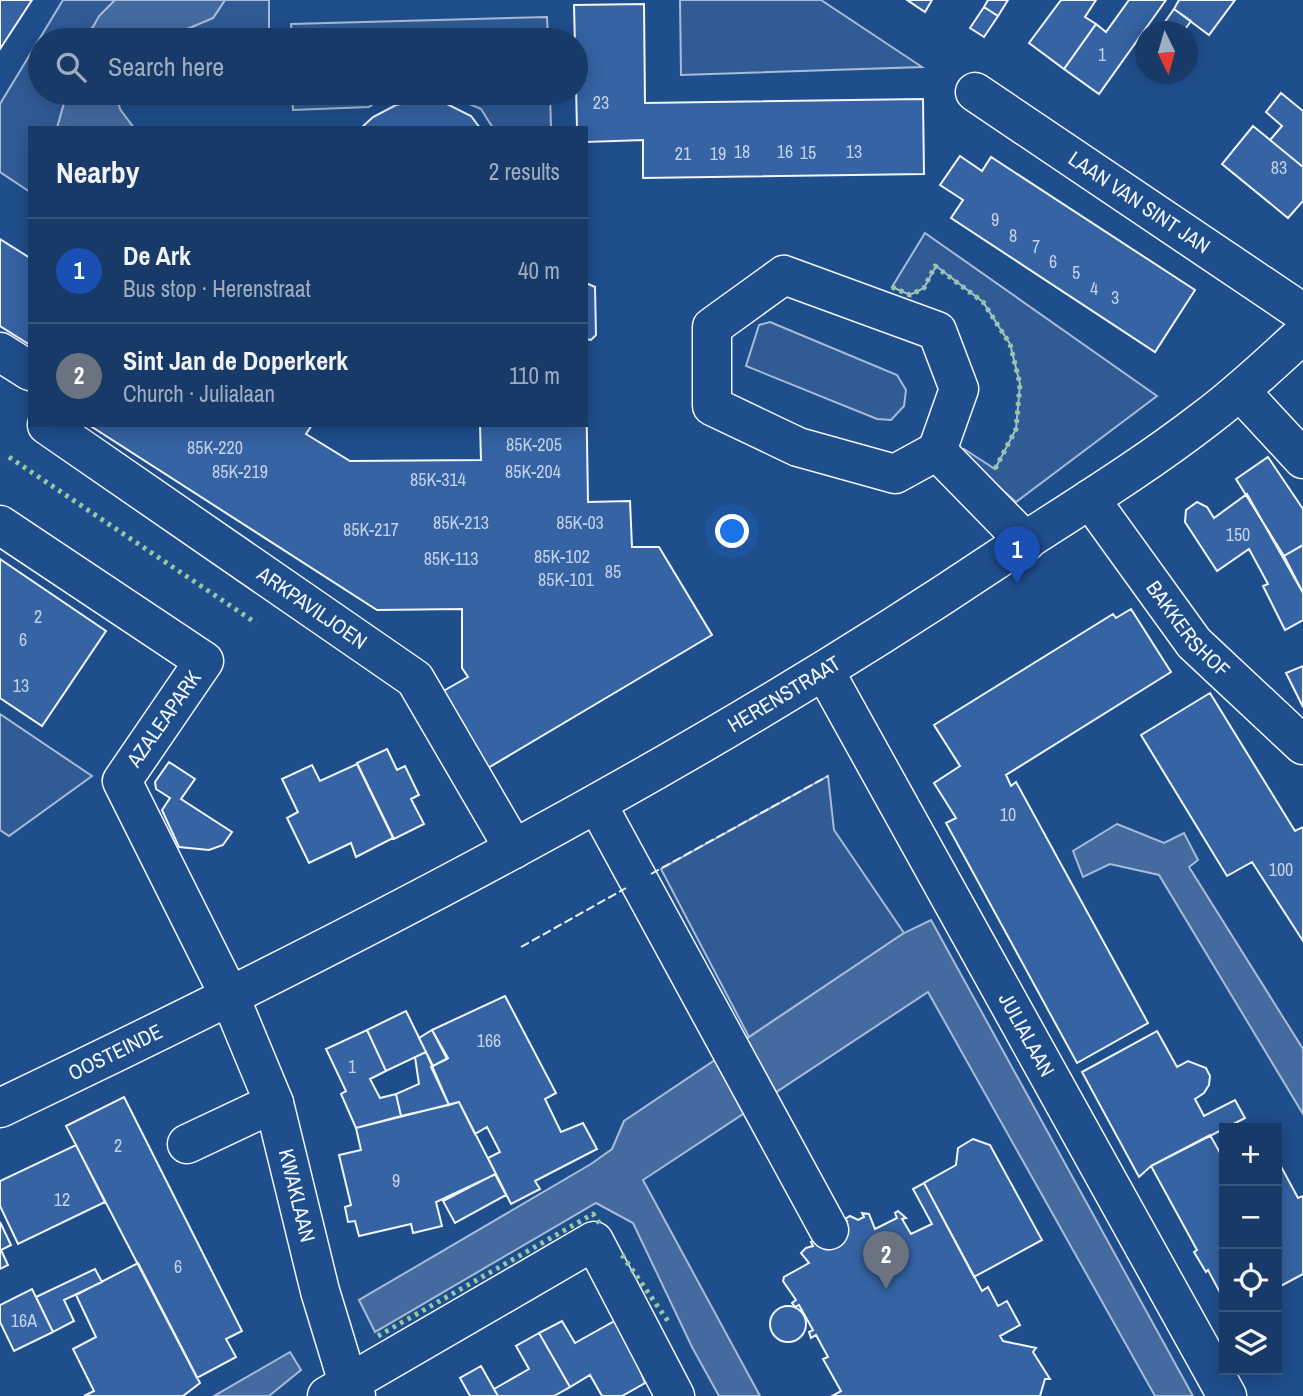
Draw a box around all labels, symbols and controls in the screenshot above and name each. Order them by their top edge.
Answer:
north arrow [1135,21,1198,84]
search box [28,28,588,105]
house number: 1 [1098,42,1107,67]
icon: search [52,48,90,86]
text: Search here [108,49,224,84]
house number: 23 [593,90,609,115]
house number: 18 [734,139,750,164]
house number: 16 [777,139,793,164]
house number: 13 [846,139,862,164]
house number: 15 [800,140,816,165]
house number: 21 [675,141,692,166]
house number: 19 [710,141,726,166]
street label: LAAN VAN SINT JAN [1063,144,1216,260]
text: Nearby [56,152,139,192]
house number: 83 [1271,155,1287,180]
text: 2 results [489,156,560,187]
house number: 9 [991,207,999,232]
house number: 8 [1009,223,1017,248]
house number: 7 [1032,234,1040,259]
text: De Ark [123,238,191,273]
house number: 6 [1049,249,1057,274]
text: 1 [74,255,84,286]
text: 40 m [518,255,560,286]
house number: 5 [1072,260,1080,285]
text: Bus stop · Herenstraat [123,273,311,304]
house number: 4 [1090,276,1098,301]
house number: 3 [1111,285,1119,310]
text: Sint Jan de Doperkerk [123,343,348,378]
text: 2 [74,360,84,391]
text: 110 m [509,360,560,391]
text: Church · Julialaan [123,378,275,409]
house number: 85K-205 [506,432,562,457]
house number: 85K-220 [187,435,243,460]
house number: 85K-219 [212,459,268,484]
house number: 85K-204 [505,459,561,484]
house number: 85K-314 [410,467,466,492]
house number: 85K-213 [433,510,489,535]
house number: 85K-03 [556,510,604,535]
your location [715,514,749,548]
house number: 85K-217 [343,517,399,542]
house number: 150 [1226,522,1250,547]
pin: 1 [994,526,1040,584]
house number: 85K-102 [534,544,590,569]
house number: 85K-113 [424,546,478,571]
street label: ARKPAVILJOEN [251,559,373,656]
house number: 85 [605,559,621,584]
house number: 85K-101 [538,567,595,592]
street label: BAKKERSHOF [1140,575,1237,683]
house number: 2 [34,604,42,629]
house number: 6 [19,627,27,652]
street label: HERENSTRAAT [722,648,846,739]
street label: AZALEAPARK [119,664,208,774]
house number: 13 [13,673,29,698]
house number: 10 [1000,802,1016,827]
house number: 100 [1269,857,1293,882]
street label: JULIALAAN [992,987,1062,1082]
street label: OOSTEINDE [63,1017,167,1087]
house number: 166 [477,1028,501,1053]
house number: 1 [348,1054,357,1079]
map controls [1219,1123,1282,1375]
button: + [1219,1123,1282,1186]
house number: 2 [114,1133,122,1158]
street label: KWAKLAAN [272,1146,323,1245]
house number: 9 [392,1168,400,1193]
button: − [1219,1186,1282,1249]
house number: 12 [54,1187,70,1212]
pin: 2 [863,1231,909,1289]
button: locate [1219,1249,1282,1312]
house number: 6 [174,1254,182,1279]
house number: 16A [11,1308,37,1333]
button: layers [1219,1312,1282,1375]

